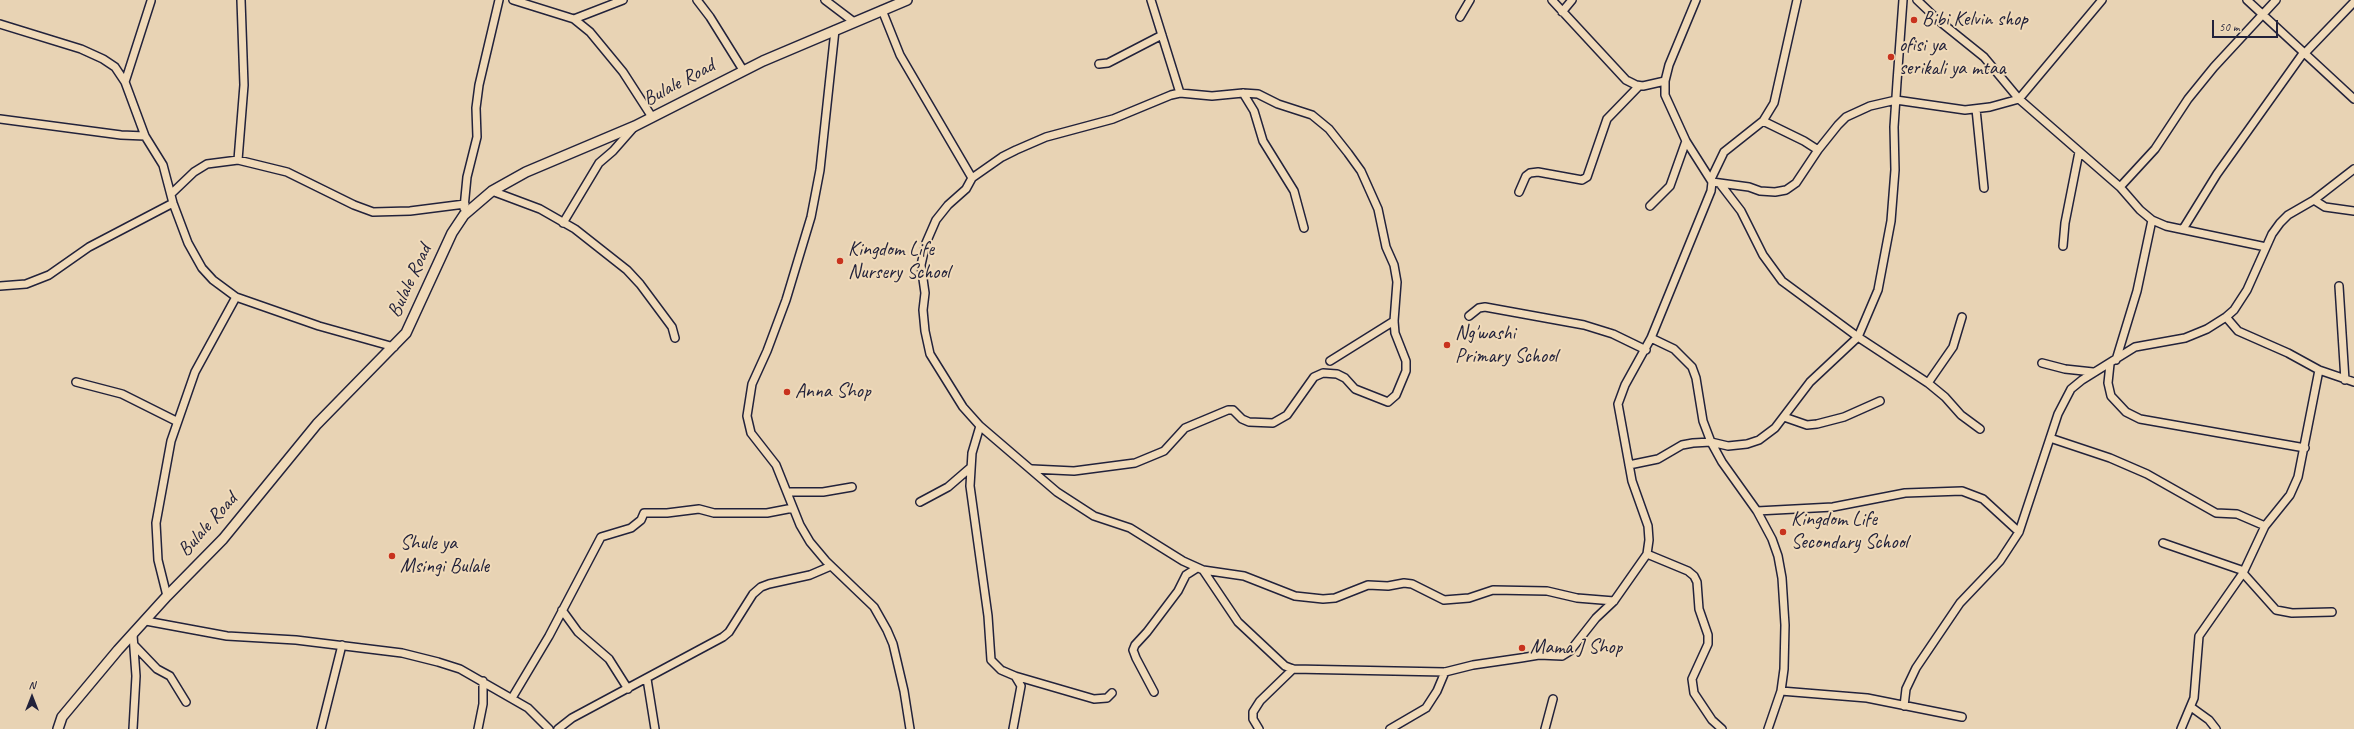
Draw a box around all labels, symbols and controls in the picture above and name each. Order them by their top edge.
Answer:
place label: Bibi Kelvin shop [1922,8,2028,32]
scale bar [2214,12,2280,38]
marker: Bibi Kelvin shop [1909,15,1919,25]
text: 50 m [2219,19,2239,35]
place label: ofisi ya serikali ya mtaa [1899,34,2005,81]
marker: ofisi ya serikali ya mtaa [1886,52,1896,62]
street label: Bulale Road [639,54,719,112]
place label: Kingdom Life Nursery School [848,238,950,285]
street label: Bulale Road [383,241,437,321]
marker: Kingdom Life Nursery School [835,256,845,266]
place label: Ng'washi Primary School [1455,322,1557,369]
marker: Ng'washi Primary School [1442,340,1452,350]
place label: Anna Shop [795,380,870,404]
marker: Anna Shop [782,387,792,397]
street label: Bulale Road [173,488,243,562]
place label: Kingdom Life Secondary School [1791,508,1908,555]
marker: Kingdom Life Secondary School [1778,527,1788,537]
place label: Shule ya Msingi Bulale [400,532,489,579]
marker: Shule ya Msingi Bulale [387,551,397,561]
place label: Mama J Shop [1530,636,1622,660]
marker: Mama J Shop [1517,643,1527,653]
north arrow [12,677,52,717]
text: N [29,678,35,692]

